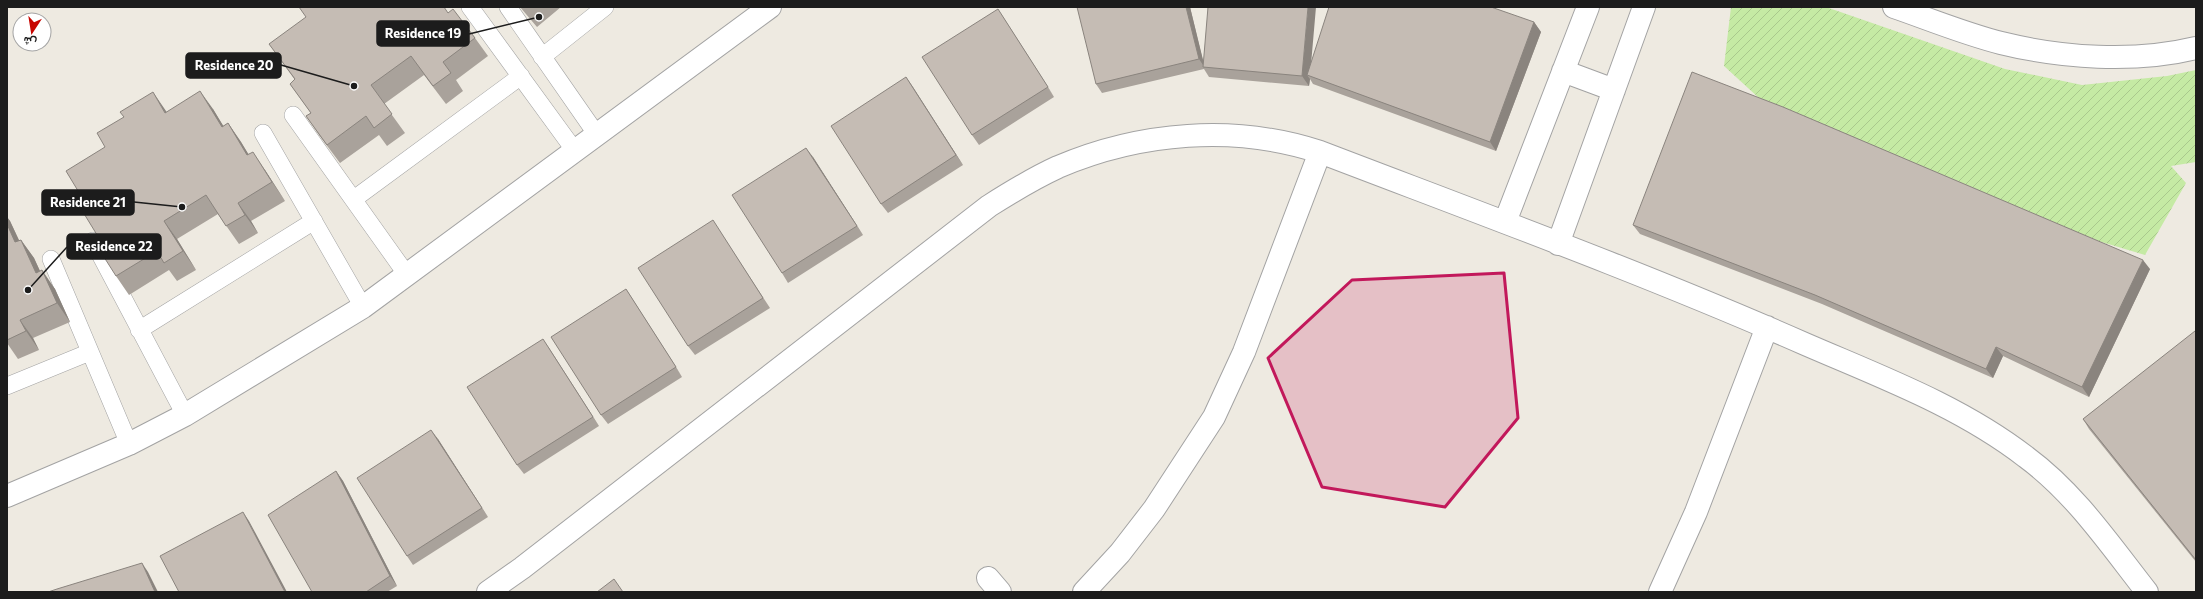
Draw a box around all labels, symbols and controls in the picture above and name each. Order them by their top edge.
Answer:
north arrow [12,12,52,52]
callout: Residence 19 [377,21,469,46]
text: Residence 19 [385,25,461,41]
text: ش [22,34,38,50]
callout: Residence 20 [186,53,281,78]
text: Residence 20 [195,57,274,73]
callout: Residence 21 [42,190,134,215]
text: Residence 21 [50,194,126,210]
callout: Residence 22 [67,234,161,259]
text: Residence 22 [75,238,153,254]

